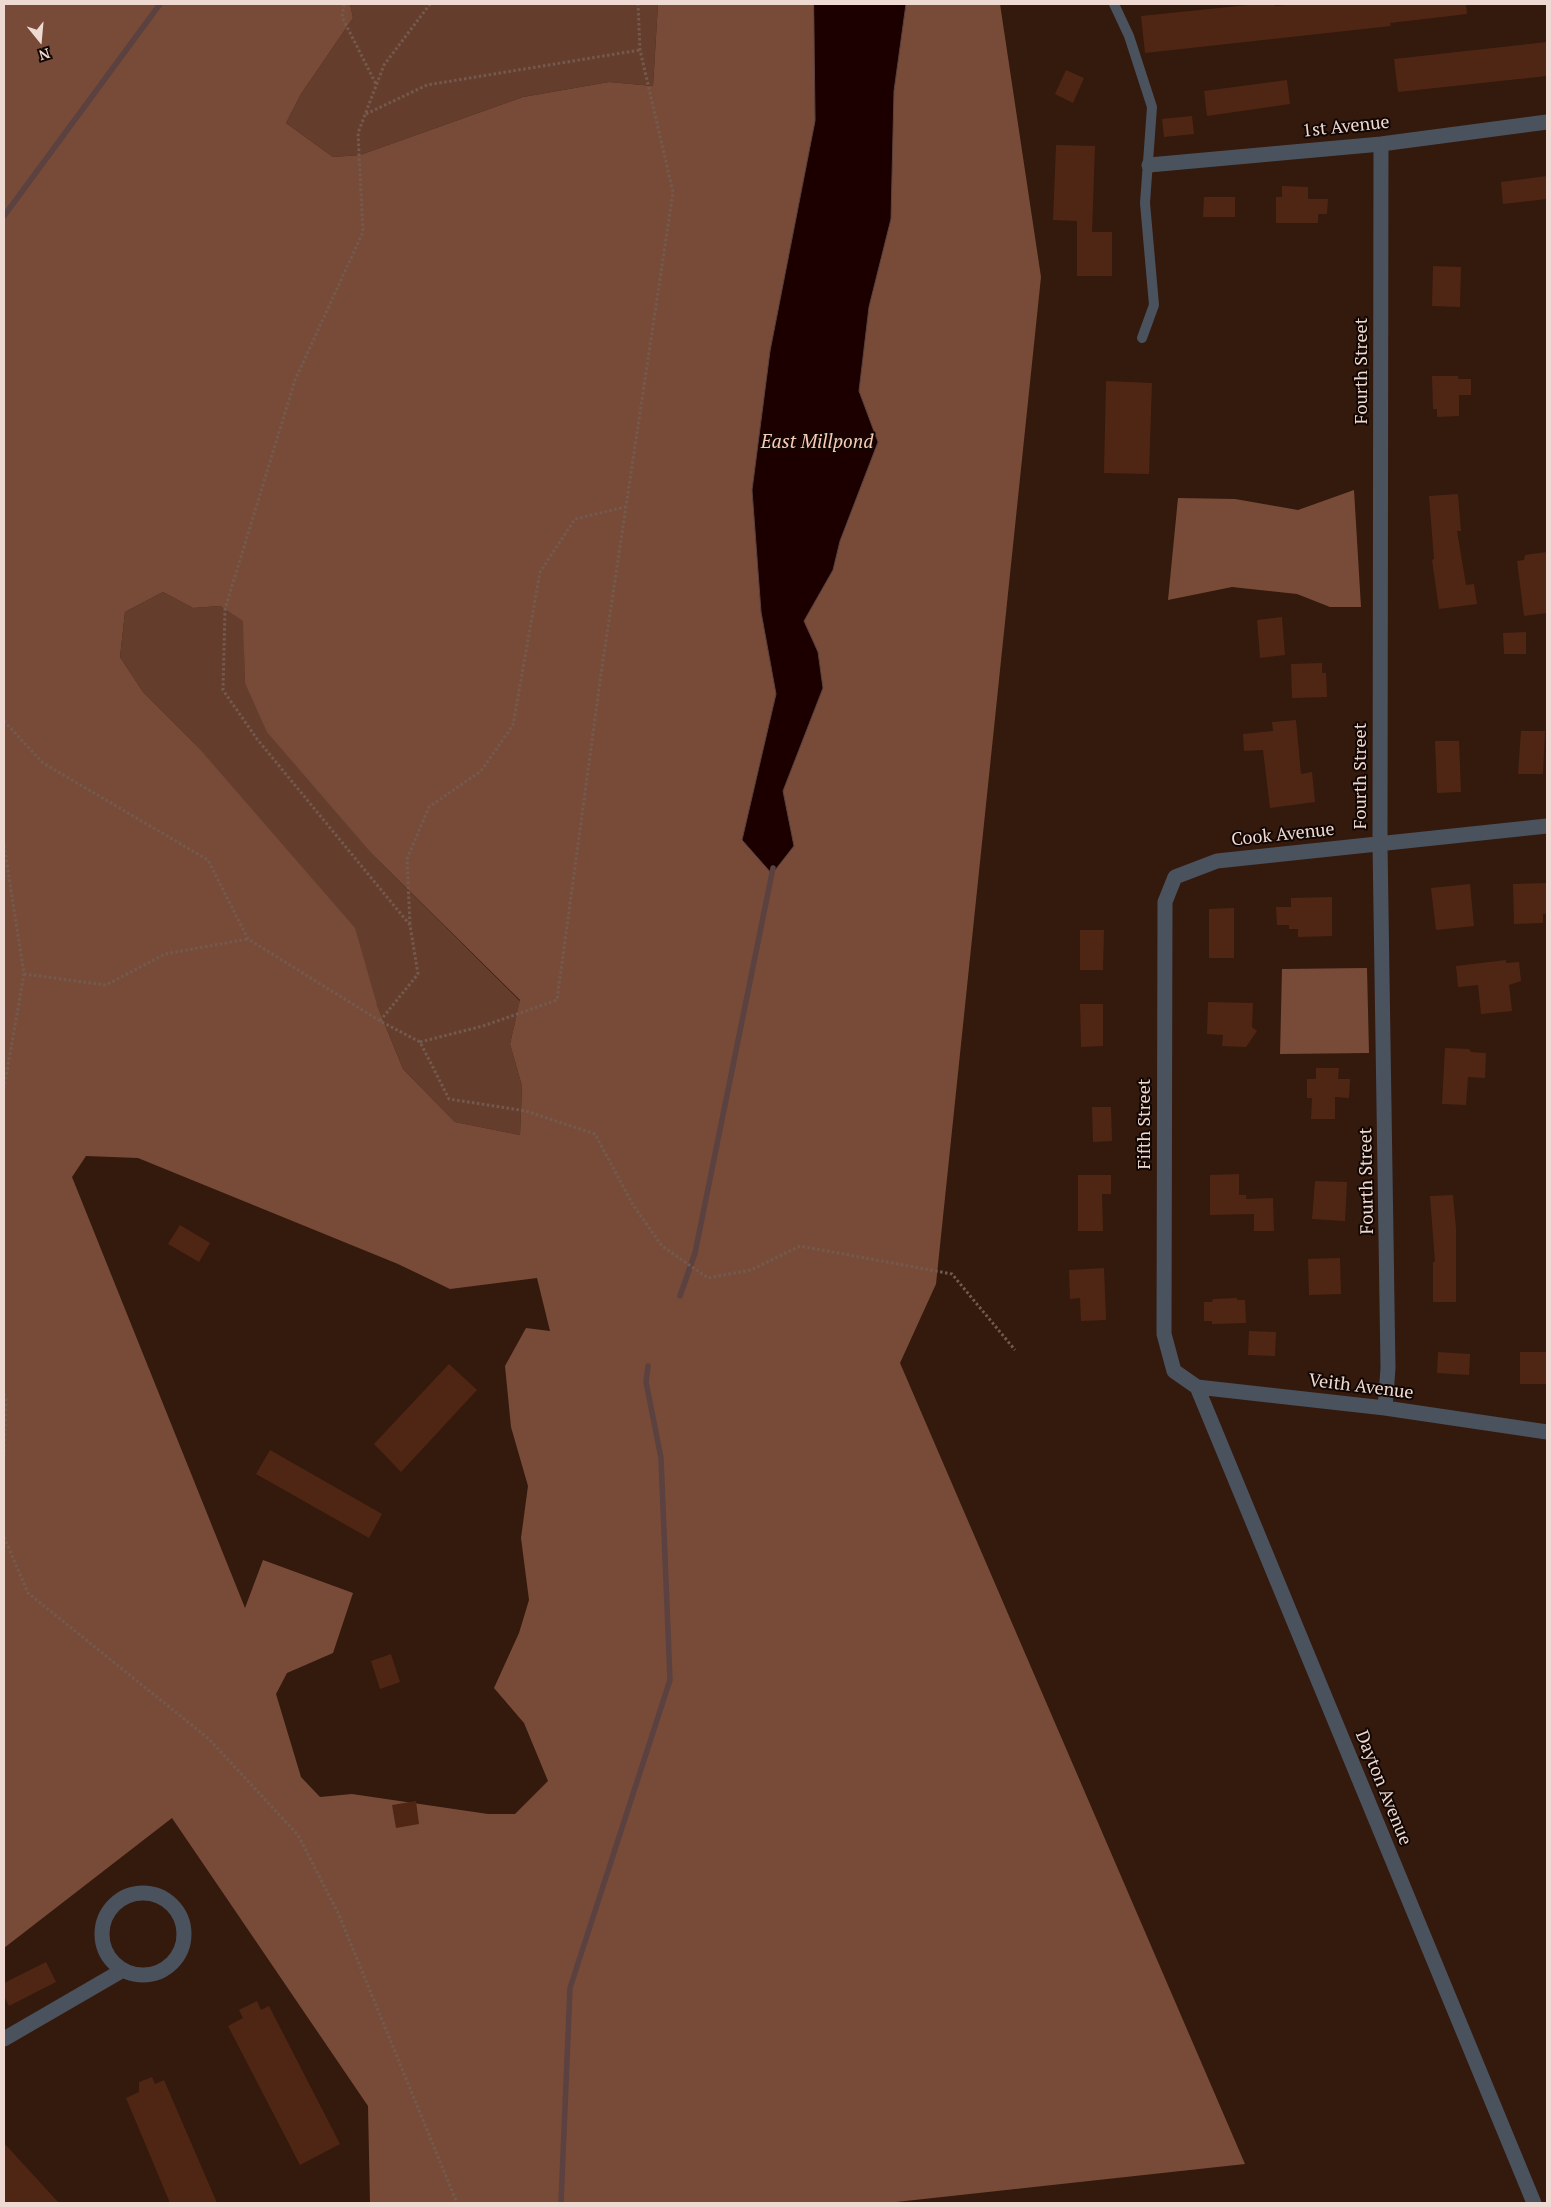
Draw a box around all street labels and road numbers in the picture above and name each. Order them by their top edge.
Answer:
street label: 1st Avenue [1301,112,1391,142]
street label: Fourth Street [1351,318,1373,424]
street label: Fourth Street [1350,723,1372,829]
street label: Cook Avenue [1230,819,1336,851]
street label: Fifth Street [1134,1079,1156,1169]
street label: Fourth Street [1355,1128,1379,1234]
street label: Veith Avenue [1307,1370,1415,1404]
street label: Dayton Avenue [1350,1728,1416,1848]

